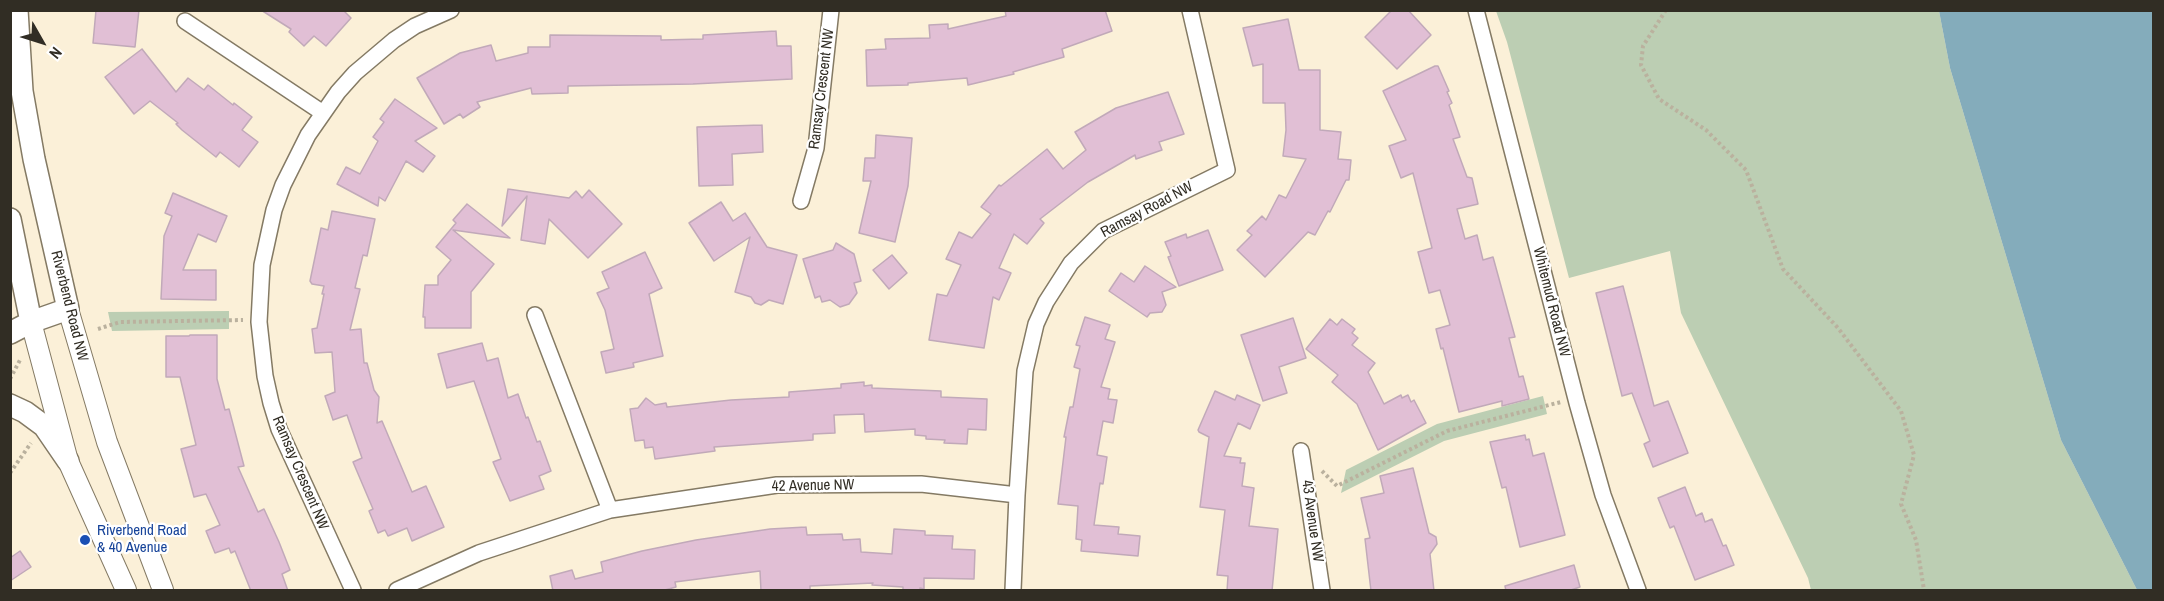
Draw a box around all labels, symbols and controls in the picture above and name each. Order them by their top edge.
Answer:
north arrow [12,12,72,72]
street label: Ramsay Crescent NW [806,28,838,150]
text: N [44,43,68,64]
street label: Ramsay Road NW [1098,178,1196,242]
street label: Whitemud Road NW [1529,245,1573,359]
street label: Riverbend Road NW [47,249,91,363]
street label: Ramsay Crescent NW [268,413,332,533]
street label: 42 Avenue NW [772,476,854,496]
street label: 43 Avenue NW [1297,479,1327,563]
place label: Riverbend Road & 40 Avenue [97,522,187,557]
marker: Riverbend Road & 40 Avenue [78,533,92,547]

